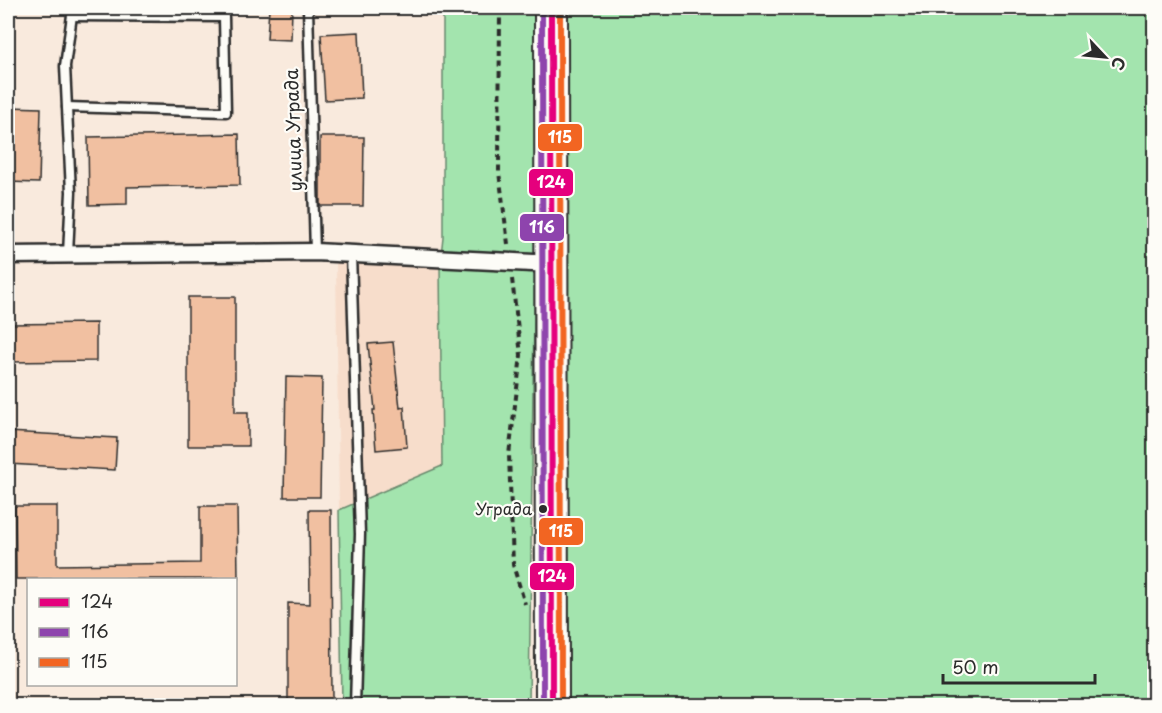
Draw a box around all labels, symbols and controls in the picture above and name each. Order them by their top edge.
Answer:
north arrow [1075,27,1135,87]
text: С [1106,53,1133,75]
street label: улица Уграда [277,68,308,192]
line badge: 115 [537,123,583,152]
text: 115 [548,124,572,148]
line badge: 124 [528,168,574,197]
text: 124 [536,169,566,193]
line badge: 116 [519,213,565,242]
text: 116 [529,214,555,238]
place label: Уграда [476,496,532,520]
marker: Уграда [537,503,549,515]
line badge: 115 [538,517,584,546]
text: 115 [549,518,573,542]
line badge: 124 [529,562,575,591]
text: 124 [537,563,567,587]
legend [27,578,237,686]
text: 124 [81,587,113,614]
text: 116 [81,617,109,644]
text: 115 [81,647,108,674]
scale bar [943,647,1094,685]
text: 50 m [952,653,999,680]

